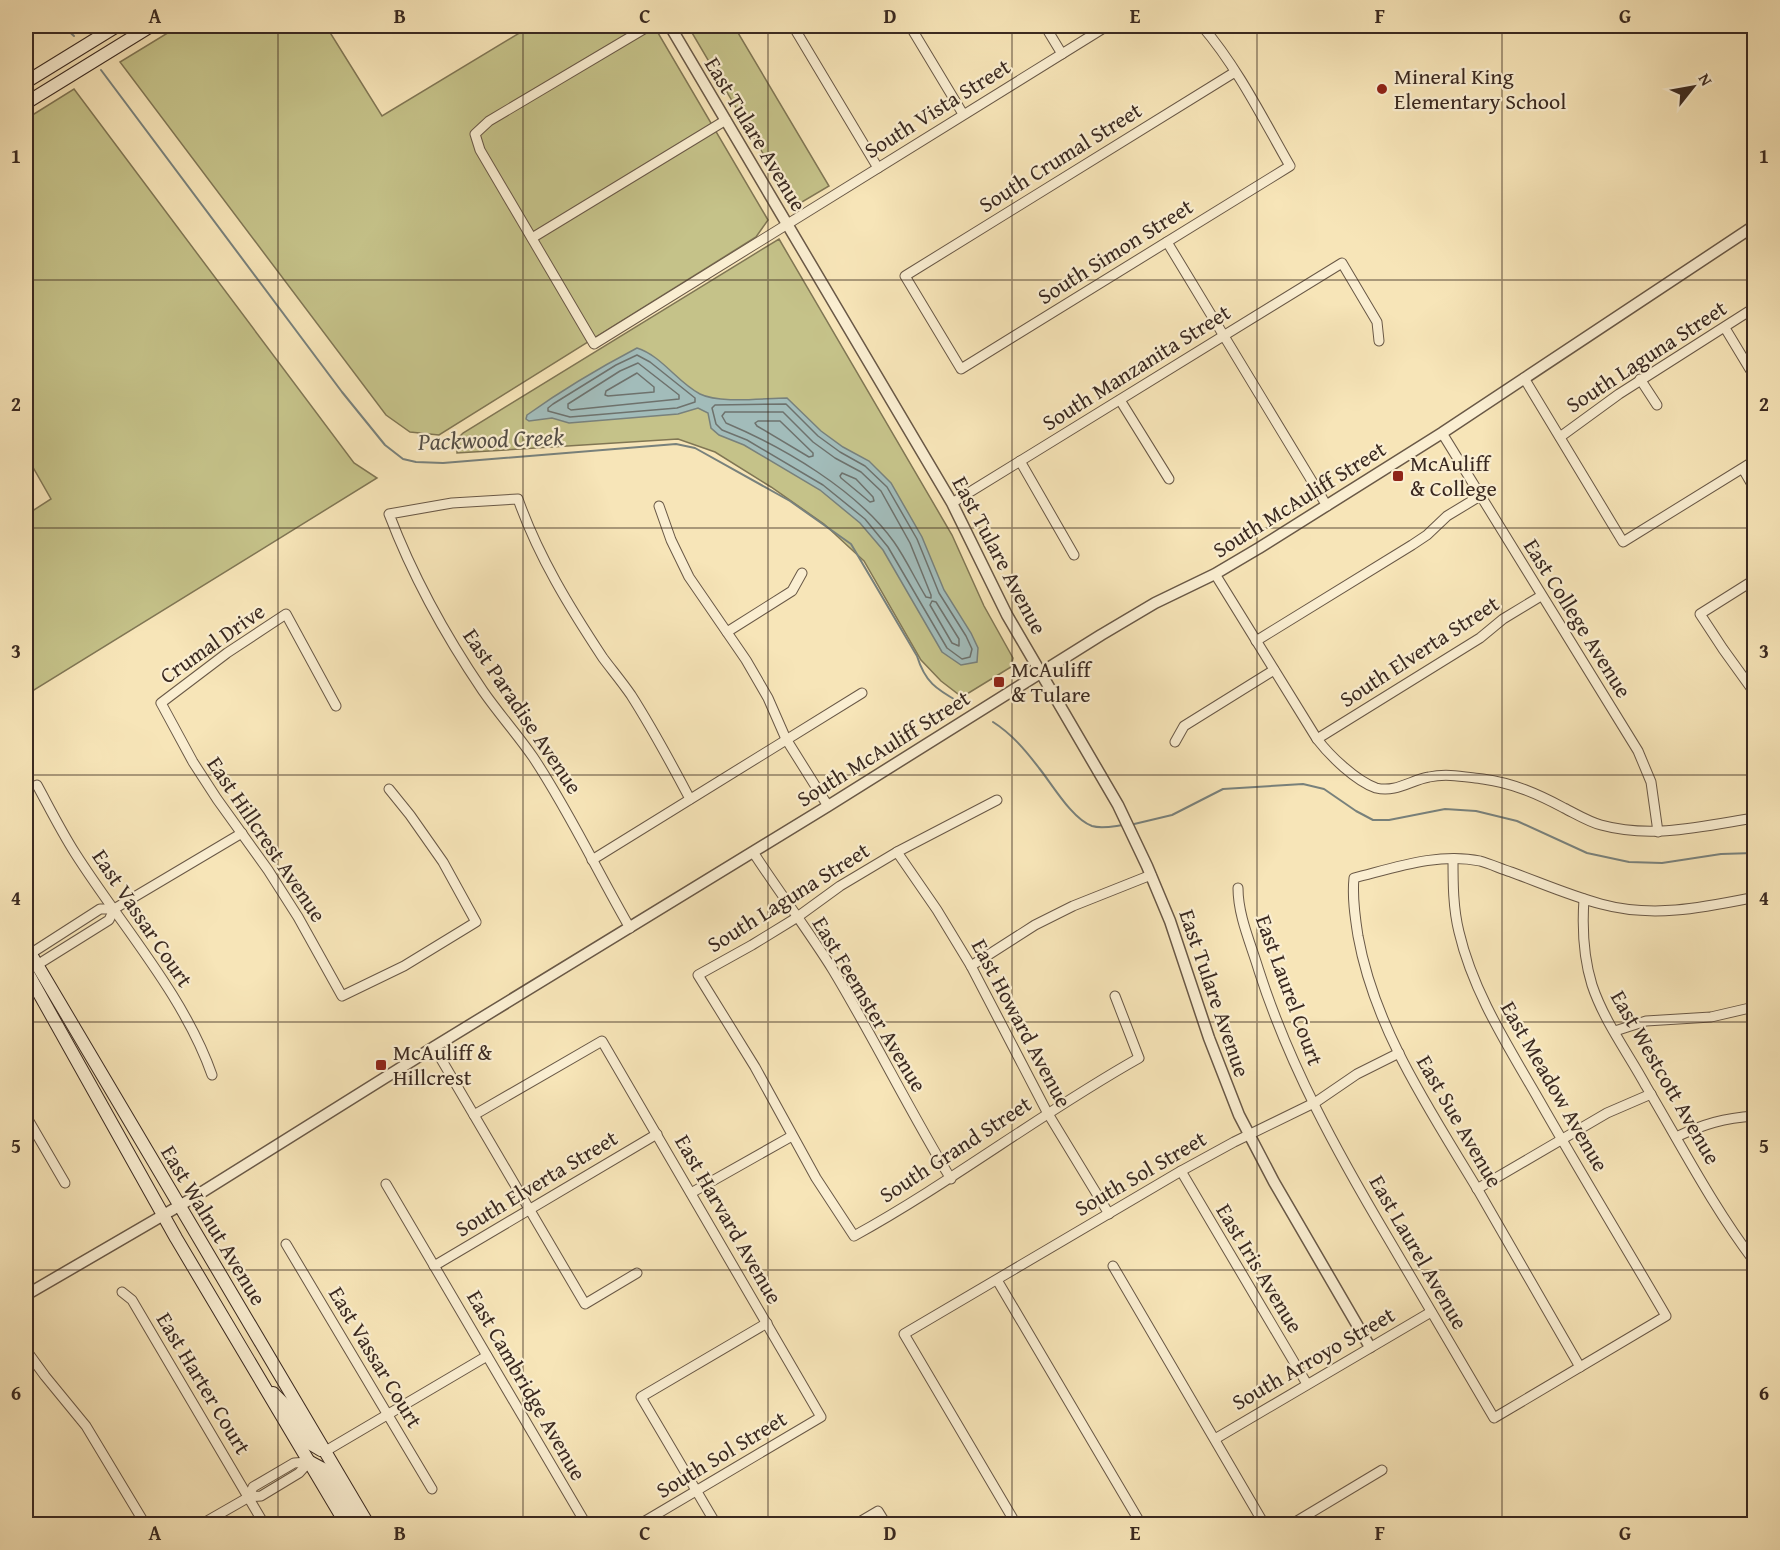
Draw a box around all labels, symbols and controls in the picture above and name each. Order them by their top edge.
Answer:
text: A [149,1,162,30]
text: B [394,1,406,30]
text: C [639,1,651,30]
text: D [883,1,897,30]
text: E [1130,1,1141,30]
text: F [1375,1,1385,30]
text: G [1619,1,1631,30]
street label: South Vista Street [858,50,1016,166]
street label: East Tulare Avenue [697,51,815,217]
north arrow [1663,57,1723,117]
place label: Mineral King Elementary School [1394,60,1566,117]
text: N [1693,69,1719,90]
marker: Mineral King Elementary School [1375,82,1389,96]
street label: South Crumal Street [972,94,1148,220]
text: 1 [11,141,21,170]
text: 1 [1759,141,1769,170]
street label: South Simon Street [1031,190,1199,312]
street label: South Laguna Street [1559,292,1733,420]
street label: South Manzanita Street [1036,296,1237,438]
text: 2 [11,389,21,418]
text: 2 [1759,389,1769,418]
water label: Packwood Creek [416,419,565,459]
street label: South McAuliff Street [1206,433,1392,565]
place label: McAuliff & College [1410,447,1497,504]
marker: McAuliff & College [1391,469,1405,483]
street label: East Tulare Avenue [945,470,1055,640]
street label: East College Avenue [1516,532,1640,704]
street label: South Elverta Street [1333,587,1505,715]
street label: Crumal Drive [153,595,271,691]
street label: East Paradise Avenue [456,622,590,800]
text: 3 [11,636,21,665]
text: 3 [1759,636,1769,665]
place label: McAuliff & Tulare [1011,653,1093,710]
marker: McAuliff & Tulare [992,675,1006,689]
street label: South McAuliff Street [790,682,976,814]
street label: East Hillcrest Avenue [200,750,334,928]
street label: South Laguna Street [701,834,876,960]
street label: East Vassar Court [85,843,201,993]
text: 4 [11,883,21,912]
text: 4 [1759,883,1769,912]
street label: East Tulare Avenue [1171,905,1259,1081]
street label: East Feemster Avenue [805,910,935,1098]
street label: East Laurel Court [1248,910,1332,1070]
street label: East Howard Avenue [964,933,1080,1113]
street label: East Westcott Avenue [1603,984,1729,1170]
street label: East Meadow Avenue [1493,995,1617,1177]
place label: McAuliff & Hillcrest [393,1036,492,1093]
street label: East Sue Avenue [1409,1049,1511,1193]
marker: McAuliff & Hillcrest [374,1058,388,1072]
street label: South Grand Street [873,1088,1038,1210]
street label: South Elverta Street [449,1122,624,1244]
street label: South Sol Street [1068,1122,1212,1224]
street label: East Harvard Avenue [667,1128,791,1310]
text: 5 [11,1131,21,1160]
text: 5 [1759,1131,1769,1160]
street label: East Walnut Avenue [153,1139,275,1311]
street label: East Laurel Avenue [1362,1169,1476,1335]
street label: East Iris Avenue [1209,1197,1311,1339]
street label: East Vassar Court [321,1280,431,1434]
street label: East Cambridge Avenue [459,1284,595,1486]
street label: South Arroyo Street [1226,1298,1401,1418]
street label: East Harter Court [149,1306,259,1460]
text: 6 [11,1378,21,1407]
text: 6 [1759,1378,1769,1407]
street label: South Sol Street [650,1402,793,1506]
text: A [149,1518,162,1547]
text: B [394,1518,406,1547]
text: C [639,1518,651,1547]
text: D [883,1518,897,1547]
text: E [1130,1518,1141,1547]
text: F [1375,1518,1385,1547]
text: G [1619,1518,1631,1547]

